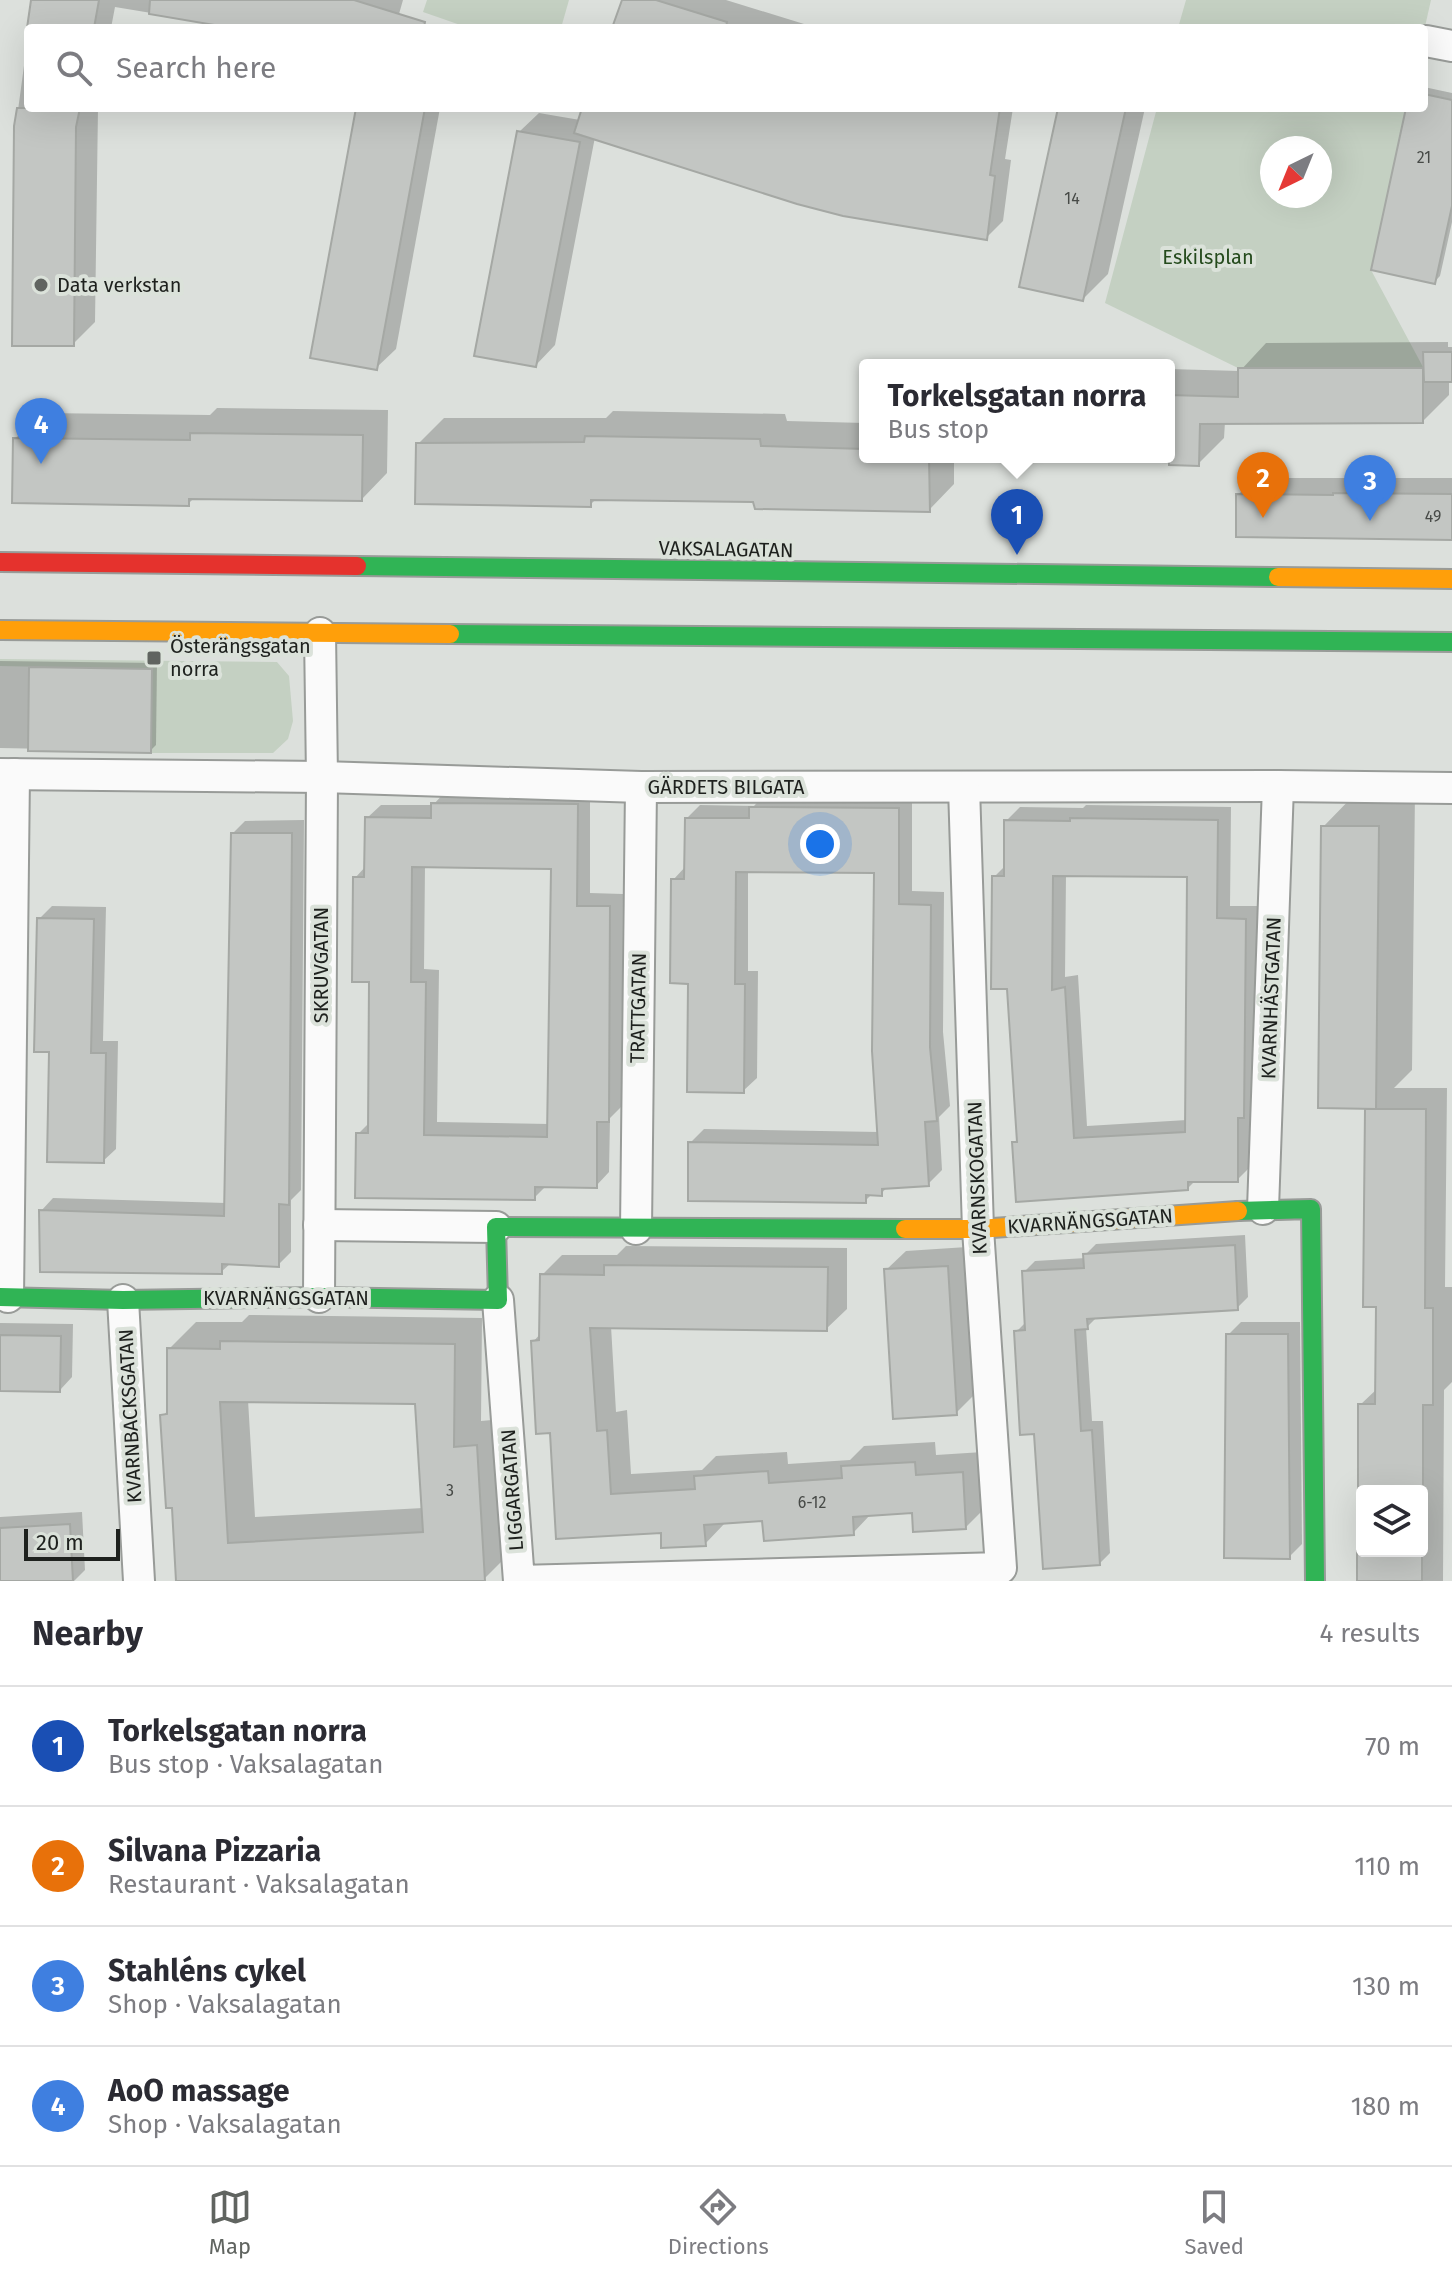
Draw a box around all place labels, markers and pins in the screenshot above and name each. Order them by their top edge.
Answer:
place label: Data verkstan [57,273,181,297]
marker: Data verkstan [32,276,50,294]
pin: 4 [15,398,67,464]
pin: 2 [1237,452,1289,518]
pin: 3 [1344,455,1396,521]
pin: 1 [991,489,1043,555]
place label: Österängsgatan norra [170,634,311,681]
marker: Österängsgatan norra [145,649,163,667]

